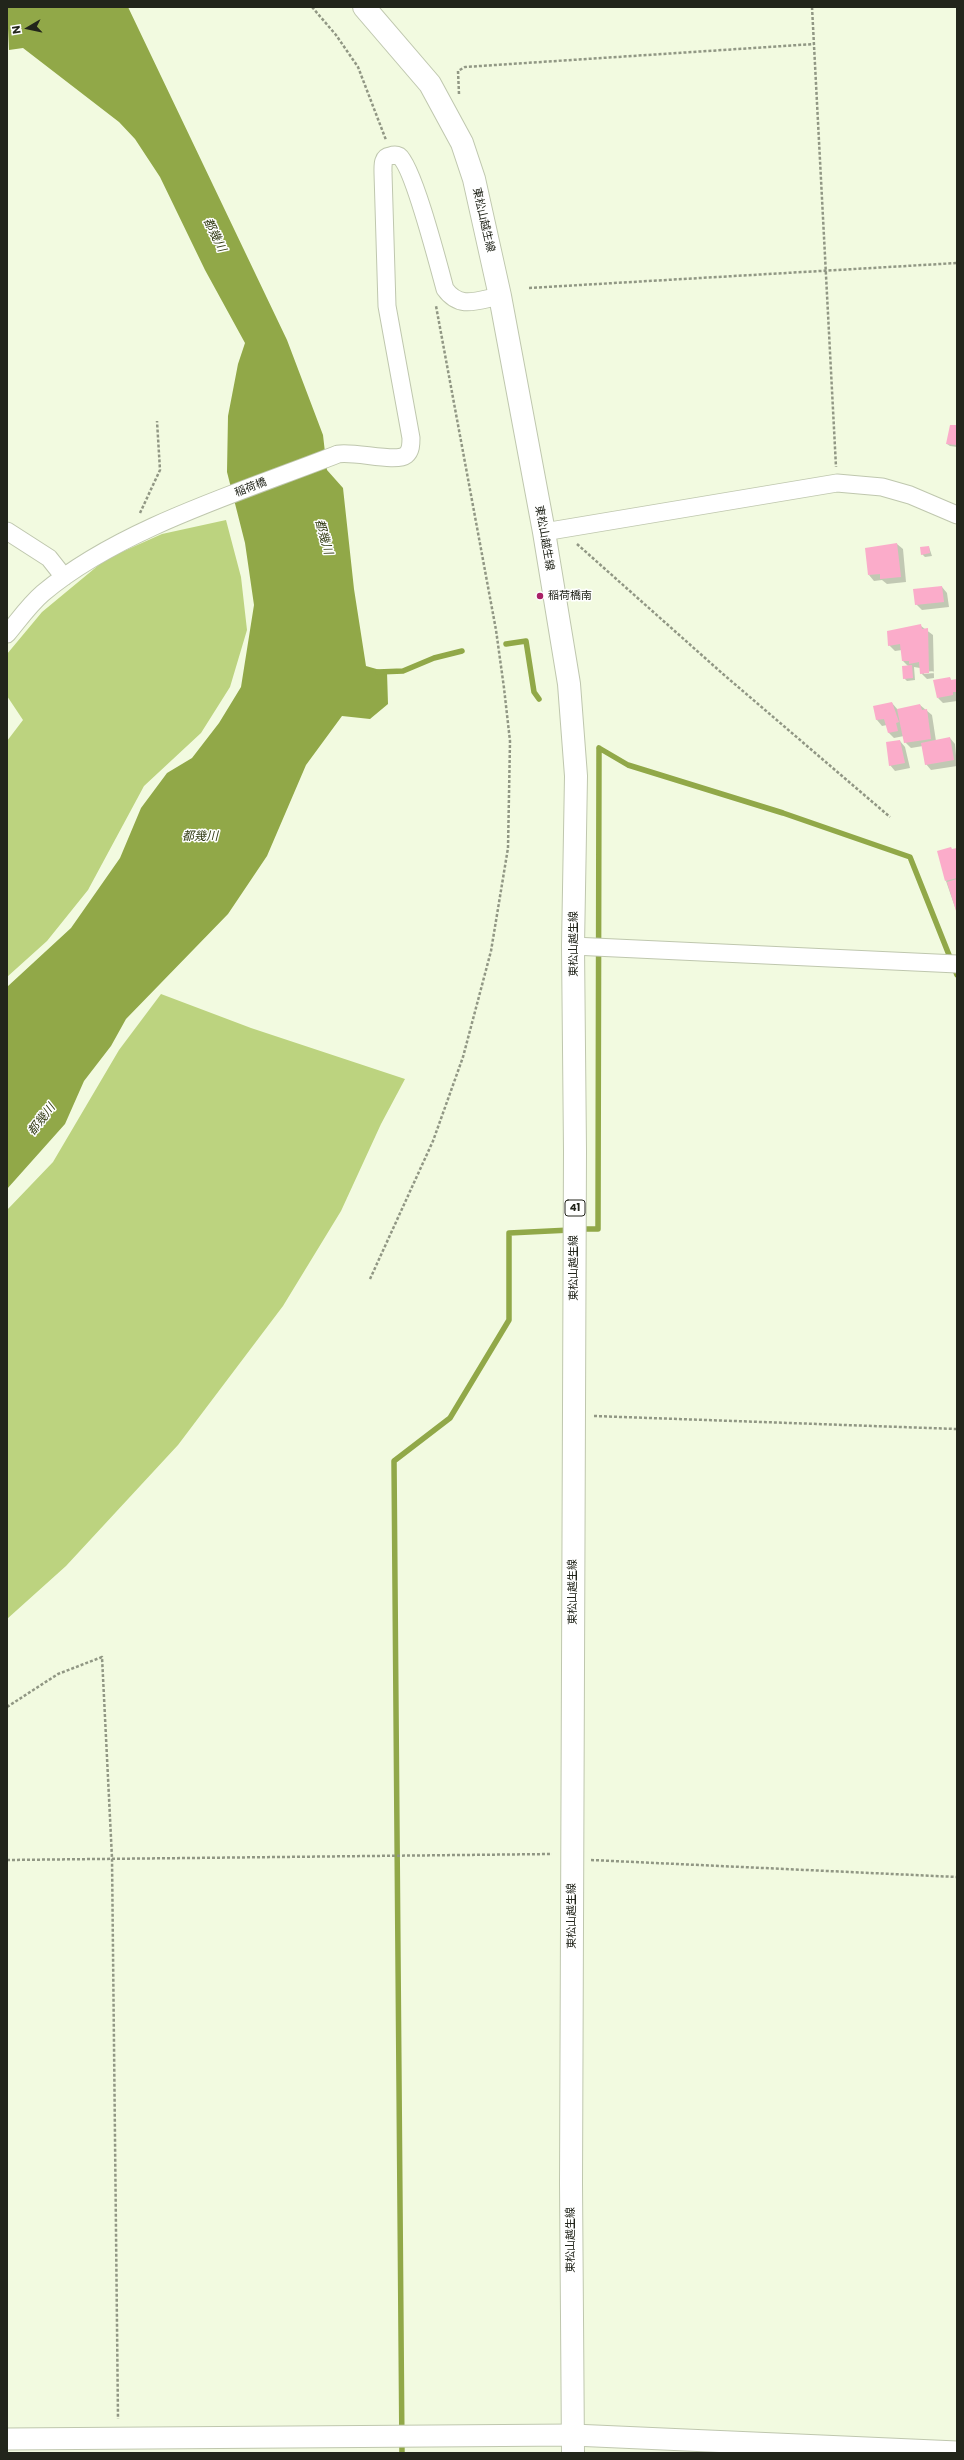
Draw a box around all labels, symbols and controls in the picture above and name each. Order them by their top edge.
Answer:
north arrow [8,8,48,48]
text: N [8,25,25,35]
street label: 東松山越生線 [469,186,497,254]
water label: 都幾川 [200,216,228,254]
street label: 稲荷橋 [233,476,269,500]
street label: 東松山越生線 [532,504,556,572]
water label: 都幾川 [311,518,335,556]
place label: 稲荷橋南 [548,589,592,603]
marker: 稲荷橋南 [535,591,545,601]
water label: 都幾川 [182,830,218,844]
street label: 東松山越生線 [567,911,581,977]
water label: 都幾川 [25,1101,59,1139]
road number: 41 [565,1200,585,1216]
street label: 東松山越生線 [567,1235,581,1301]
street label: 東松山越生線 [566,1559,580,1625]
street label: 東松山越生線 [565,1883,579,1949]
street label: 東松山越生線 [564,2207,578,2273]

